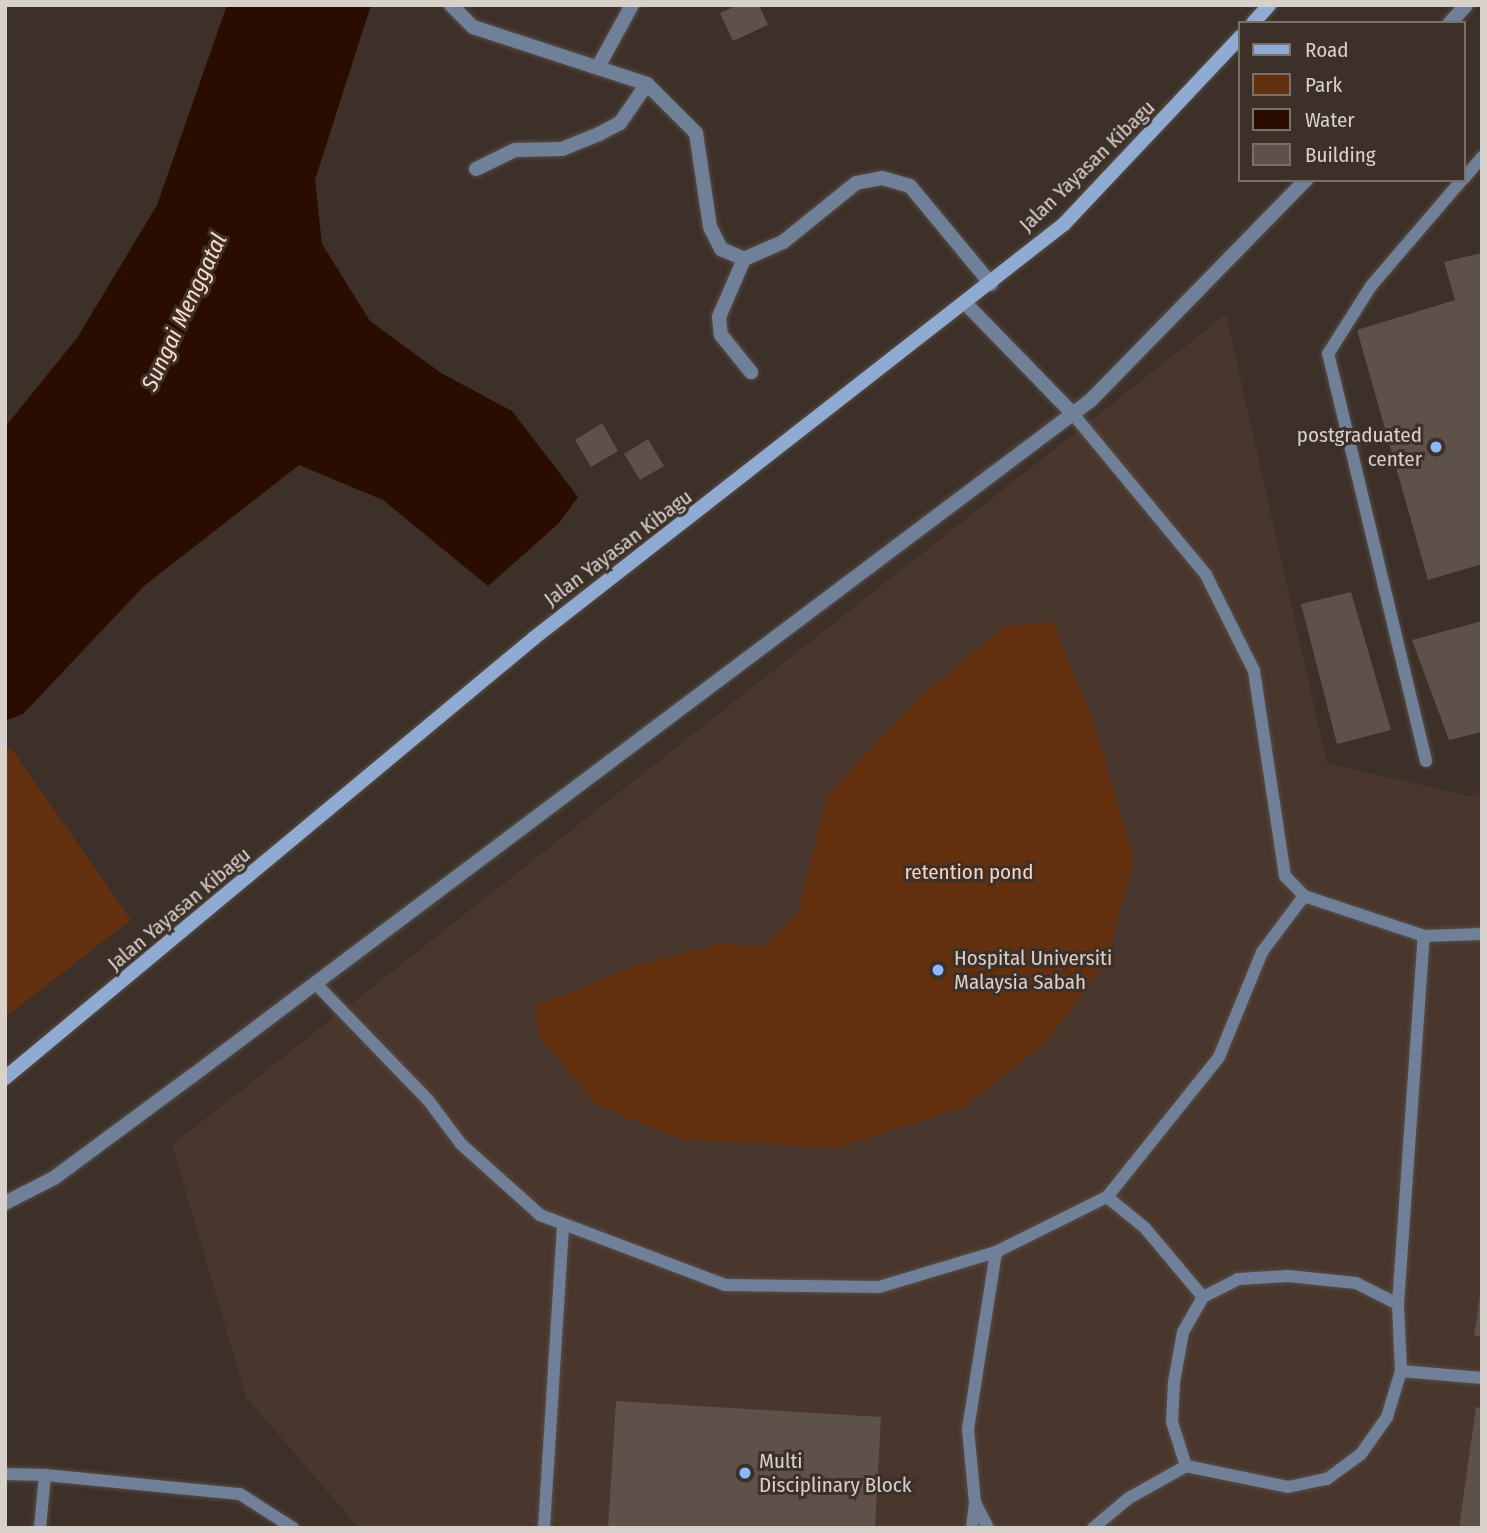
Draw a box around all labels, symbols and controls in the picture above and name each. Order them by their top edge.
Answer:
legend [1238,21,1466,182]
text: Road [1305,37,1349,63]
text: Park [1305,72,1342,98]
street label: Jalan Yayasan Kibagu [1014,95,1160,237]
text: Water [1305,107,1355,133]
text: Building [1305,142,1376,168]
water label: Sungai Menggatal [135,229,233,395]
place label: postgraduated center [1297,422,1422,472]
marker: postgraduated center [1428,439,1444,455]
street label: Jalan Yayasan Kibagu [539,484,697,612]
street label: Jalan Yayasan Kibagu [102,842,256,976]
park label: retention pond [905,859,1033,885]
place label: Hospital Universiti Malaysia Sabah [954,945,1112,995]
marker: Hospital Universiti Malaysia Sabah [928,960,948,980]
place label: Multi Disciplinary Block [759,1448,911,1498]
marker: Multi Disciplinary Block [737,1465,753,1481]

